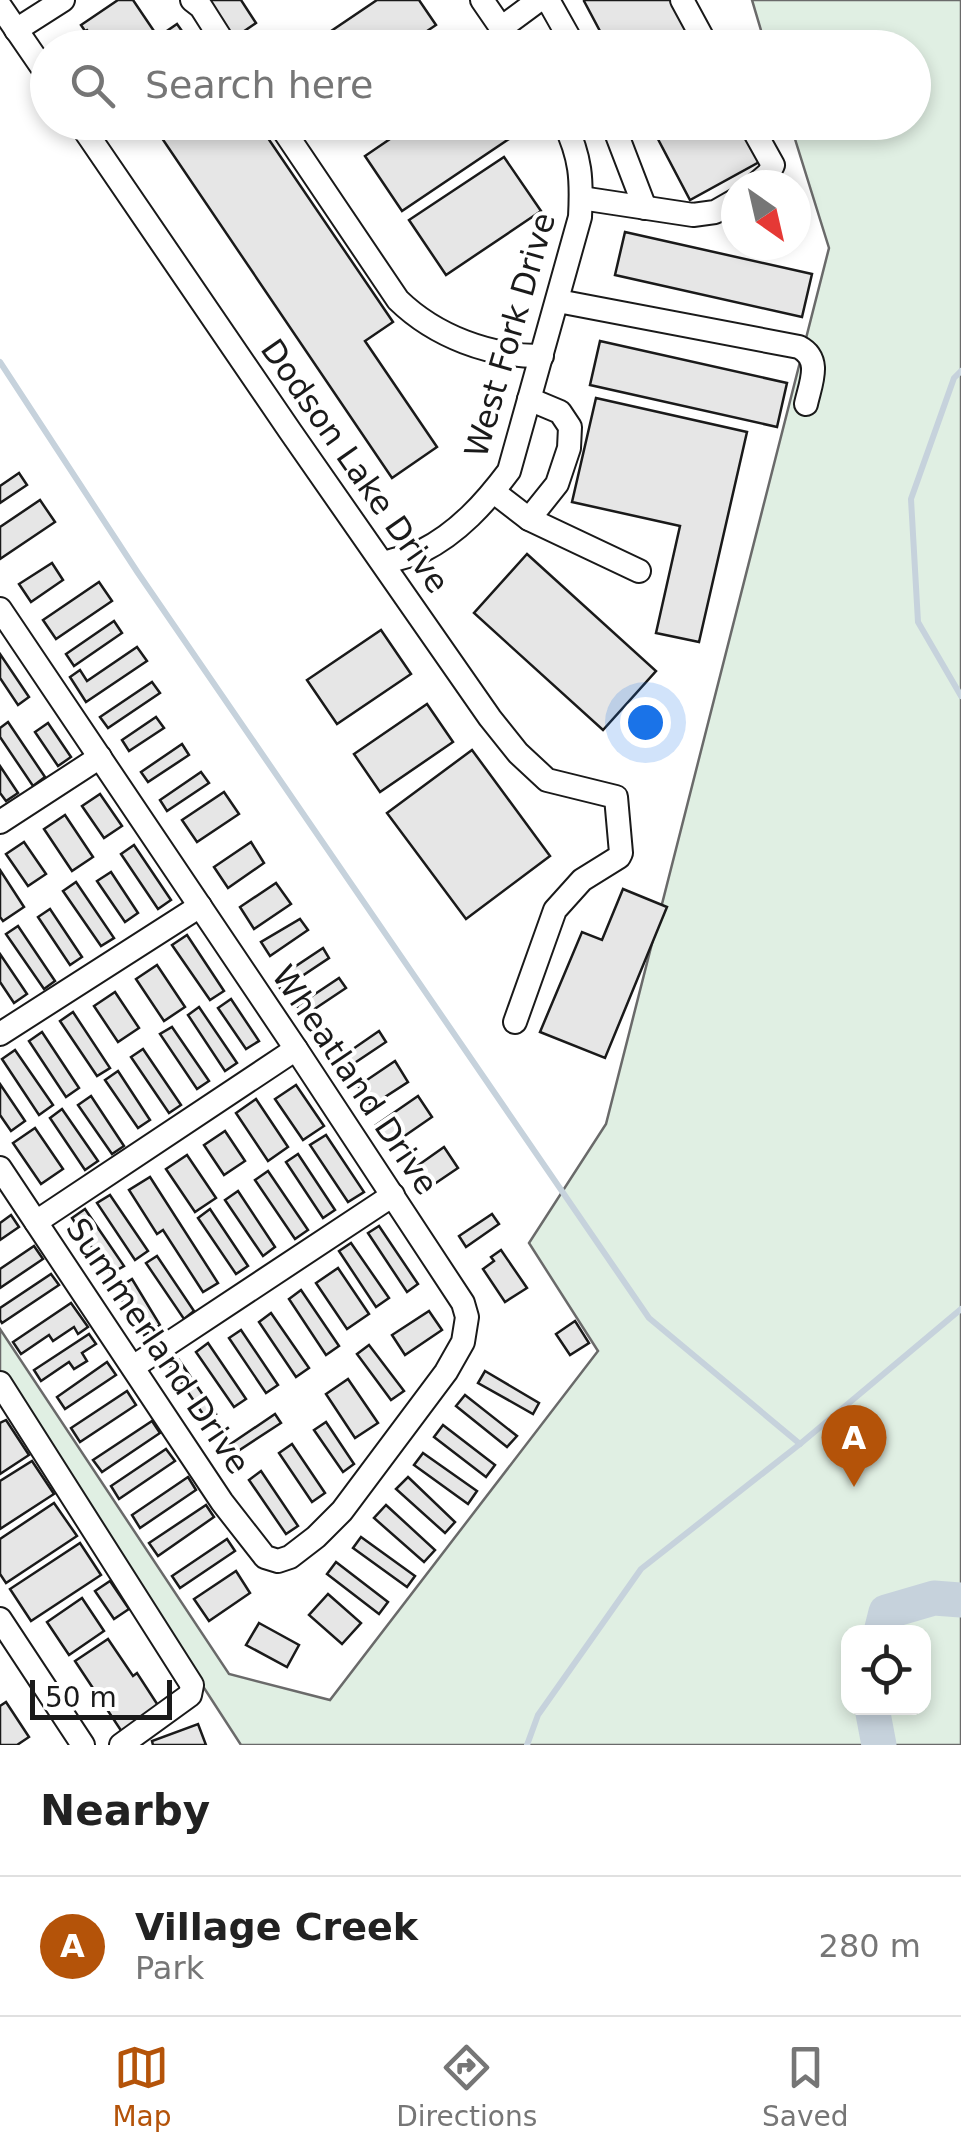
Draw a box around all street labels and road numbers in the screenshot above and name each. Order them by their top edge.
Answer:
street label: West Fork Drive [457,208,563,462]
street label: Dodson Lake Drive [253,332,457,600]
street label: Wheatland Drive [264,958,446,1202]
street label: Summerland Drive [58,1211,258,1481]

